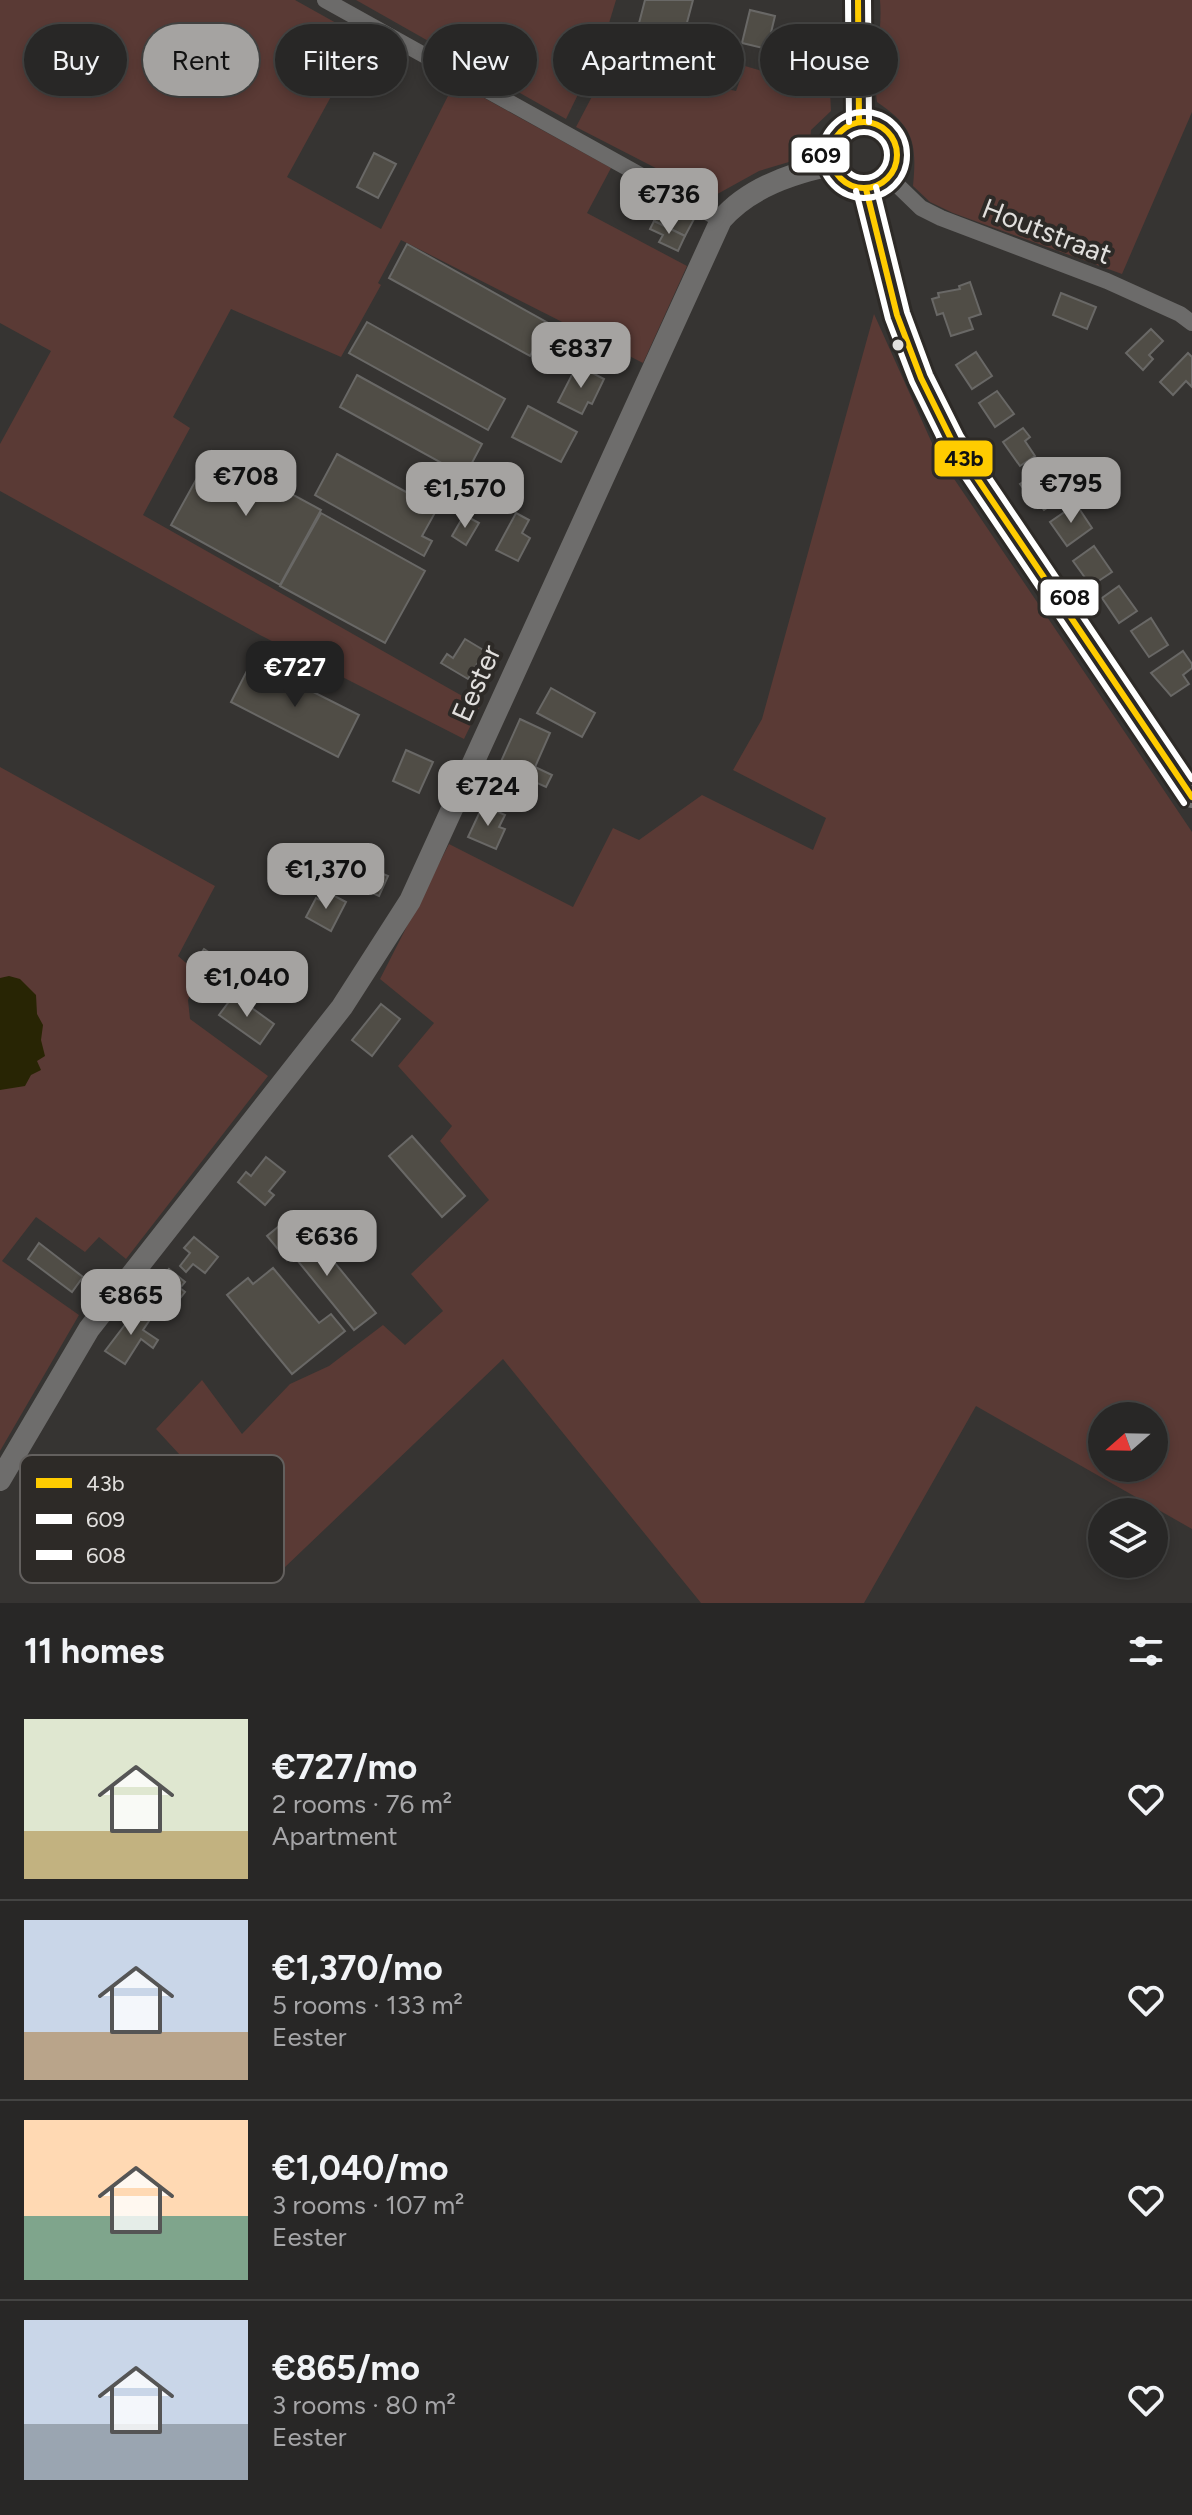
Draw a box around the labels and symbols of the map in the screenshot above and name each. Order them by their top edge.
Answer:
line badge: 609 [790,136,851,174]
text: 609 [801,142,841,169]
pin: €736 [622,168,716,236]
street label: Houtstraat [978,191,1116,271]
pin: €837 [534,322,628,390]
unlabelled marker [890,337,906,353]
line badge: 43b [933,439,994,478]
text: 43b [944,445,984,472]
pin: €708 [199,450,293,518]
pin: €795 [1024,457,1118,525]
pin: €1,570 [400,462,530,530]
line badge: 608 [1039,578,1100,617]
text: 608 [1050,584,1090,611]
street label: Eester [444,639,508,727]
pin: €727 [248,641,342,709]
pin: €724 [441,760,535,828]
pin: €1,370 [261,843,391,911]
pin: €1,040 [182,951,312,1019]
pin: €636 [280,1210,374,1278]
pin: €865 [84,1269,178,1337]
north arrow [1088,1402,1168,1482]
legend [20,1455,284,1583]
text: 43b [86,1470,125,1497]
text: 609 [86,1506,125,1533]
text: 608 [86,1542,126,1569]

